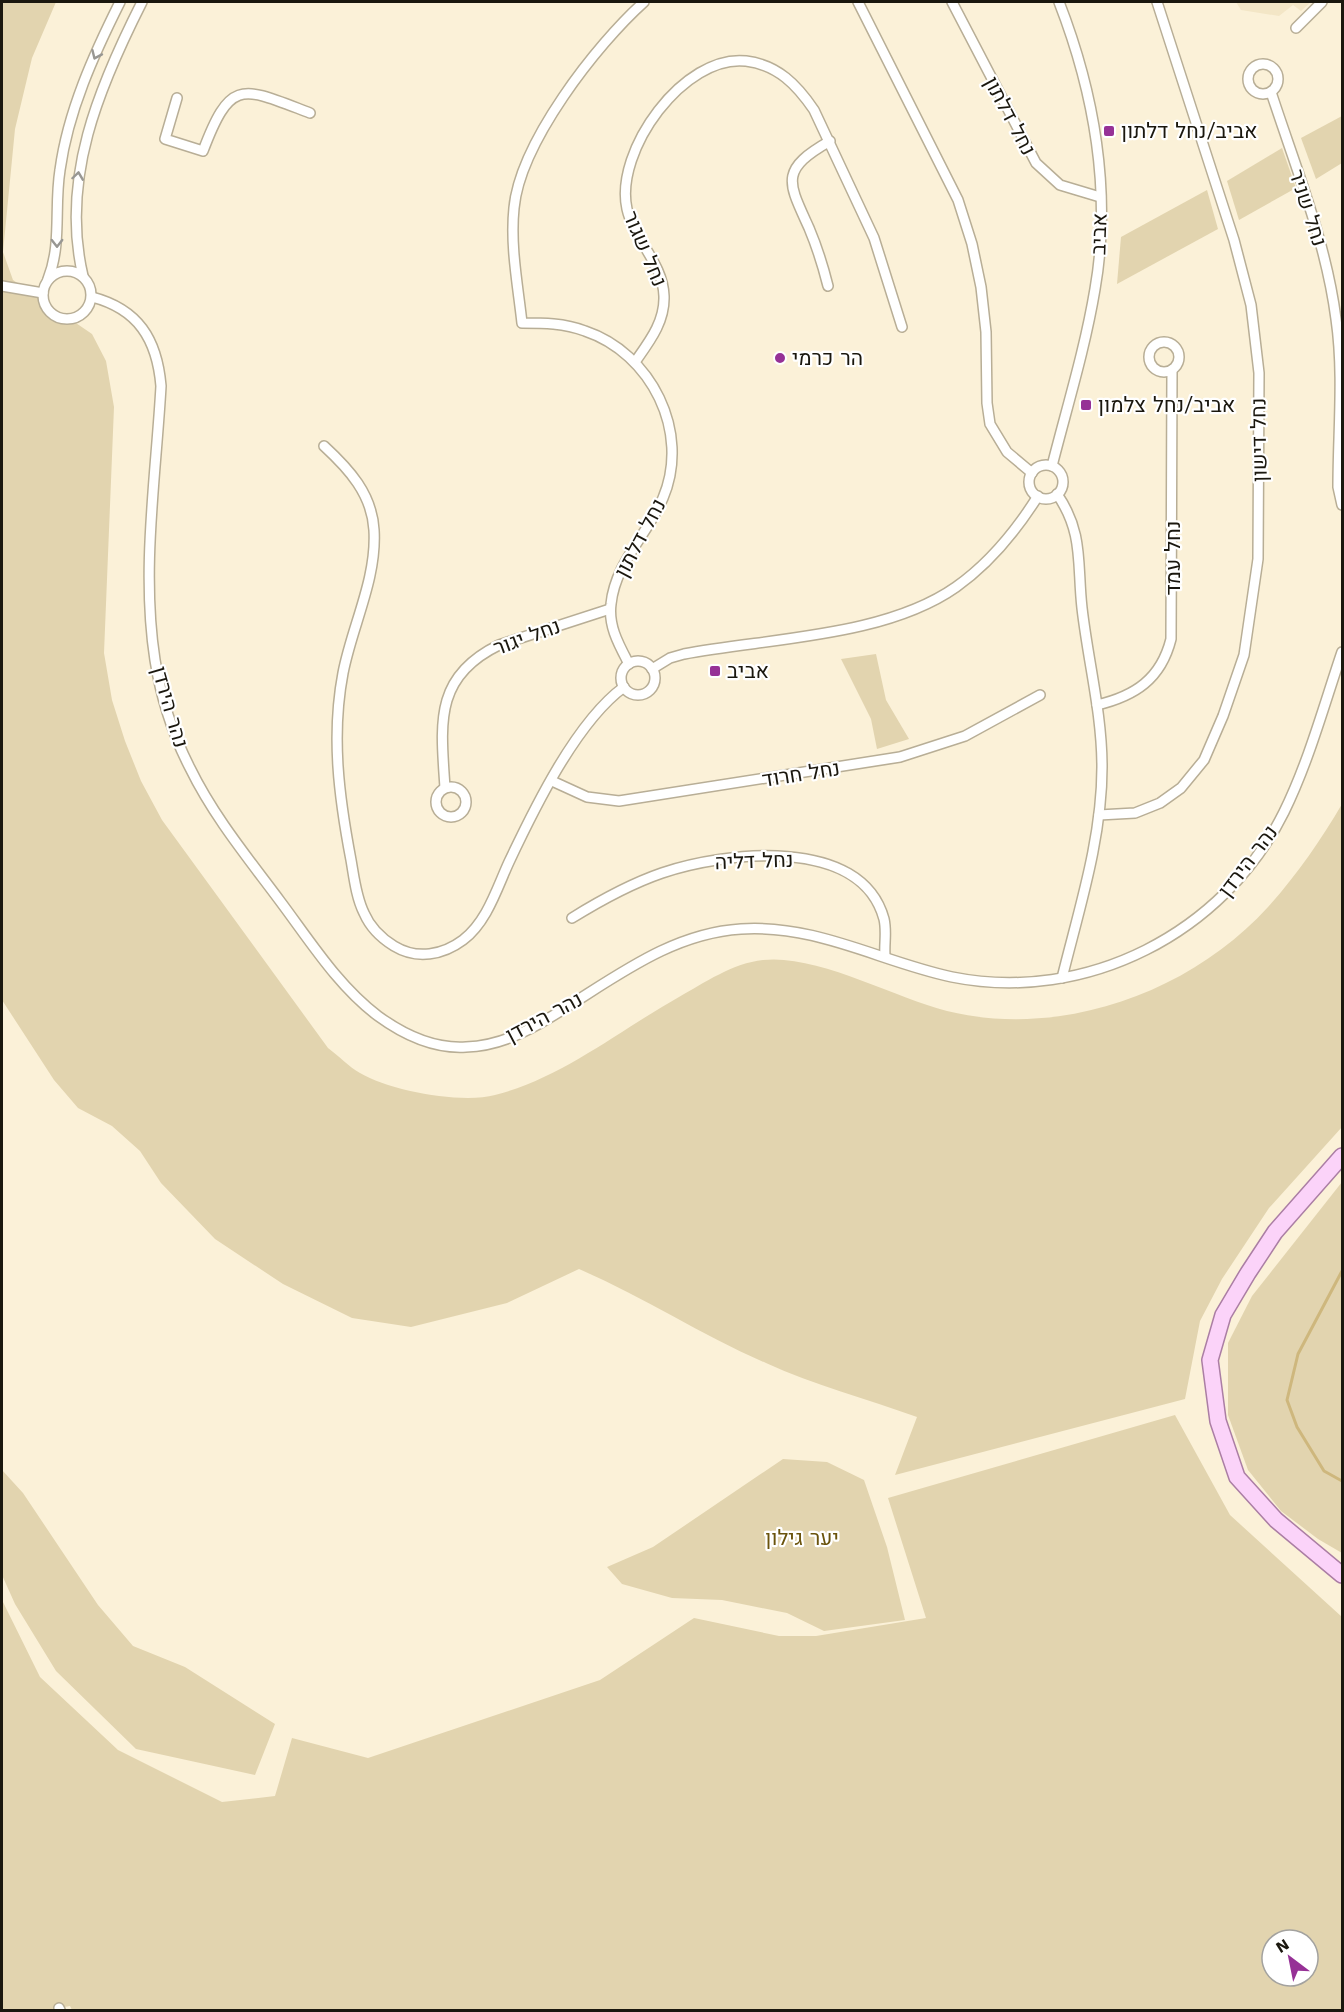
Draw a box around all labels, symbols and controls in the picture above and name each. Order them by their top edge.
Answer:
one-way arrow [91,48,103,59]
street label: נחל דלתון [979,72,1042,159]
place label: אביב/נחל דלתון [1121,118,1258,143]
marker: אביב/נחל דלתון [1102,124,1116,138]
street label: נחל שניר [1284,166,1333,249]
one-way arrow [72,172,84,181]
street label: נחל שגור [618,207,673,290]
street label: אביב [1085,213,1112,255]
one-way arrow [51,239,63,248]
place label: הר כרמי [792,345,863,370]
marker: הר כרמי [773,351,787,365]
place label: אביב/נחל צלמון [1098,392,1235,417]
marker: אביב/נחל צלמון [1079,398,1093,412]
street label: נחל דישון [1245,398,1272,482]
street label: נחל דלתון [608,494,671,581]
street label: נחל עמד [1160,521,1185,595]
street label: נחל יגור [490,613,564,660]
place label: אביב [727,658,769,683]
street label: נהר הירדן [147,663,194,750]
marker: אביב [708,664,722,678]
street label: נחל חרוד [760,755,842,792]
street label: נהר הירדן [1213,820,1283,902]
street label: נחל דליה [714,847,794,874]
street label: נהר הירדן [501,986,586,1047]
park label: יער גילון [765,1525,839,1550]
north arrow [1260,1928,1320,1988]
text: N [1272,1935,1292,1957]

